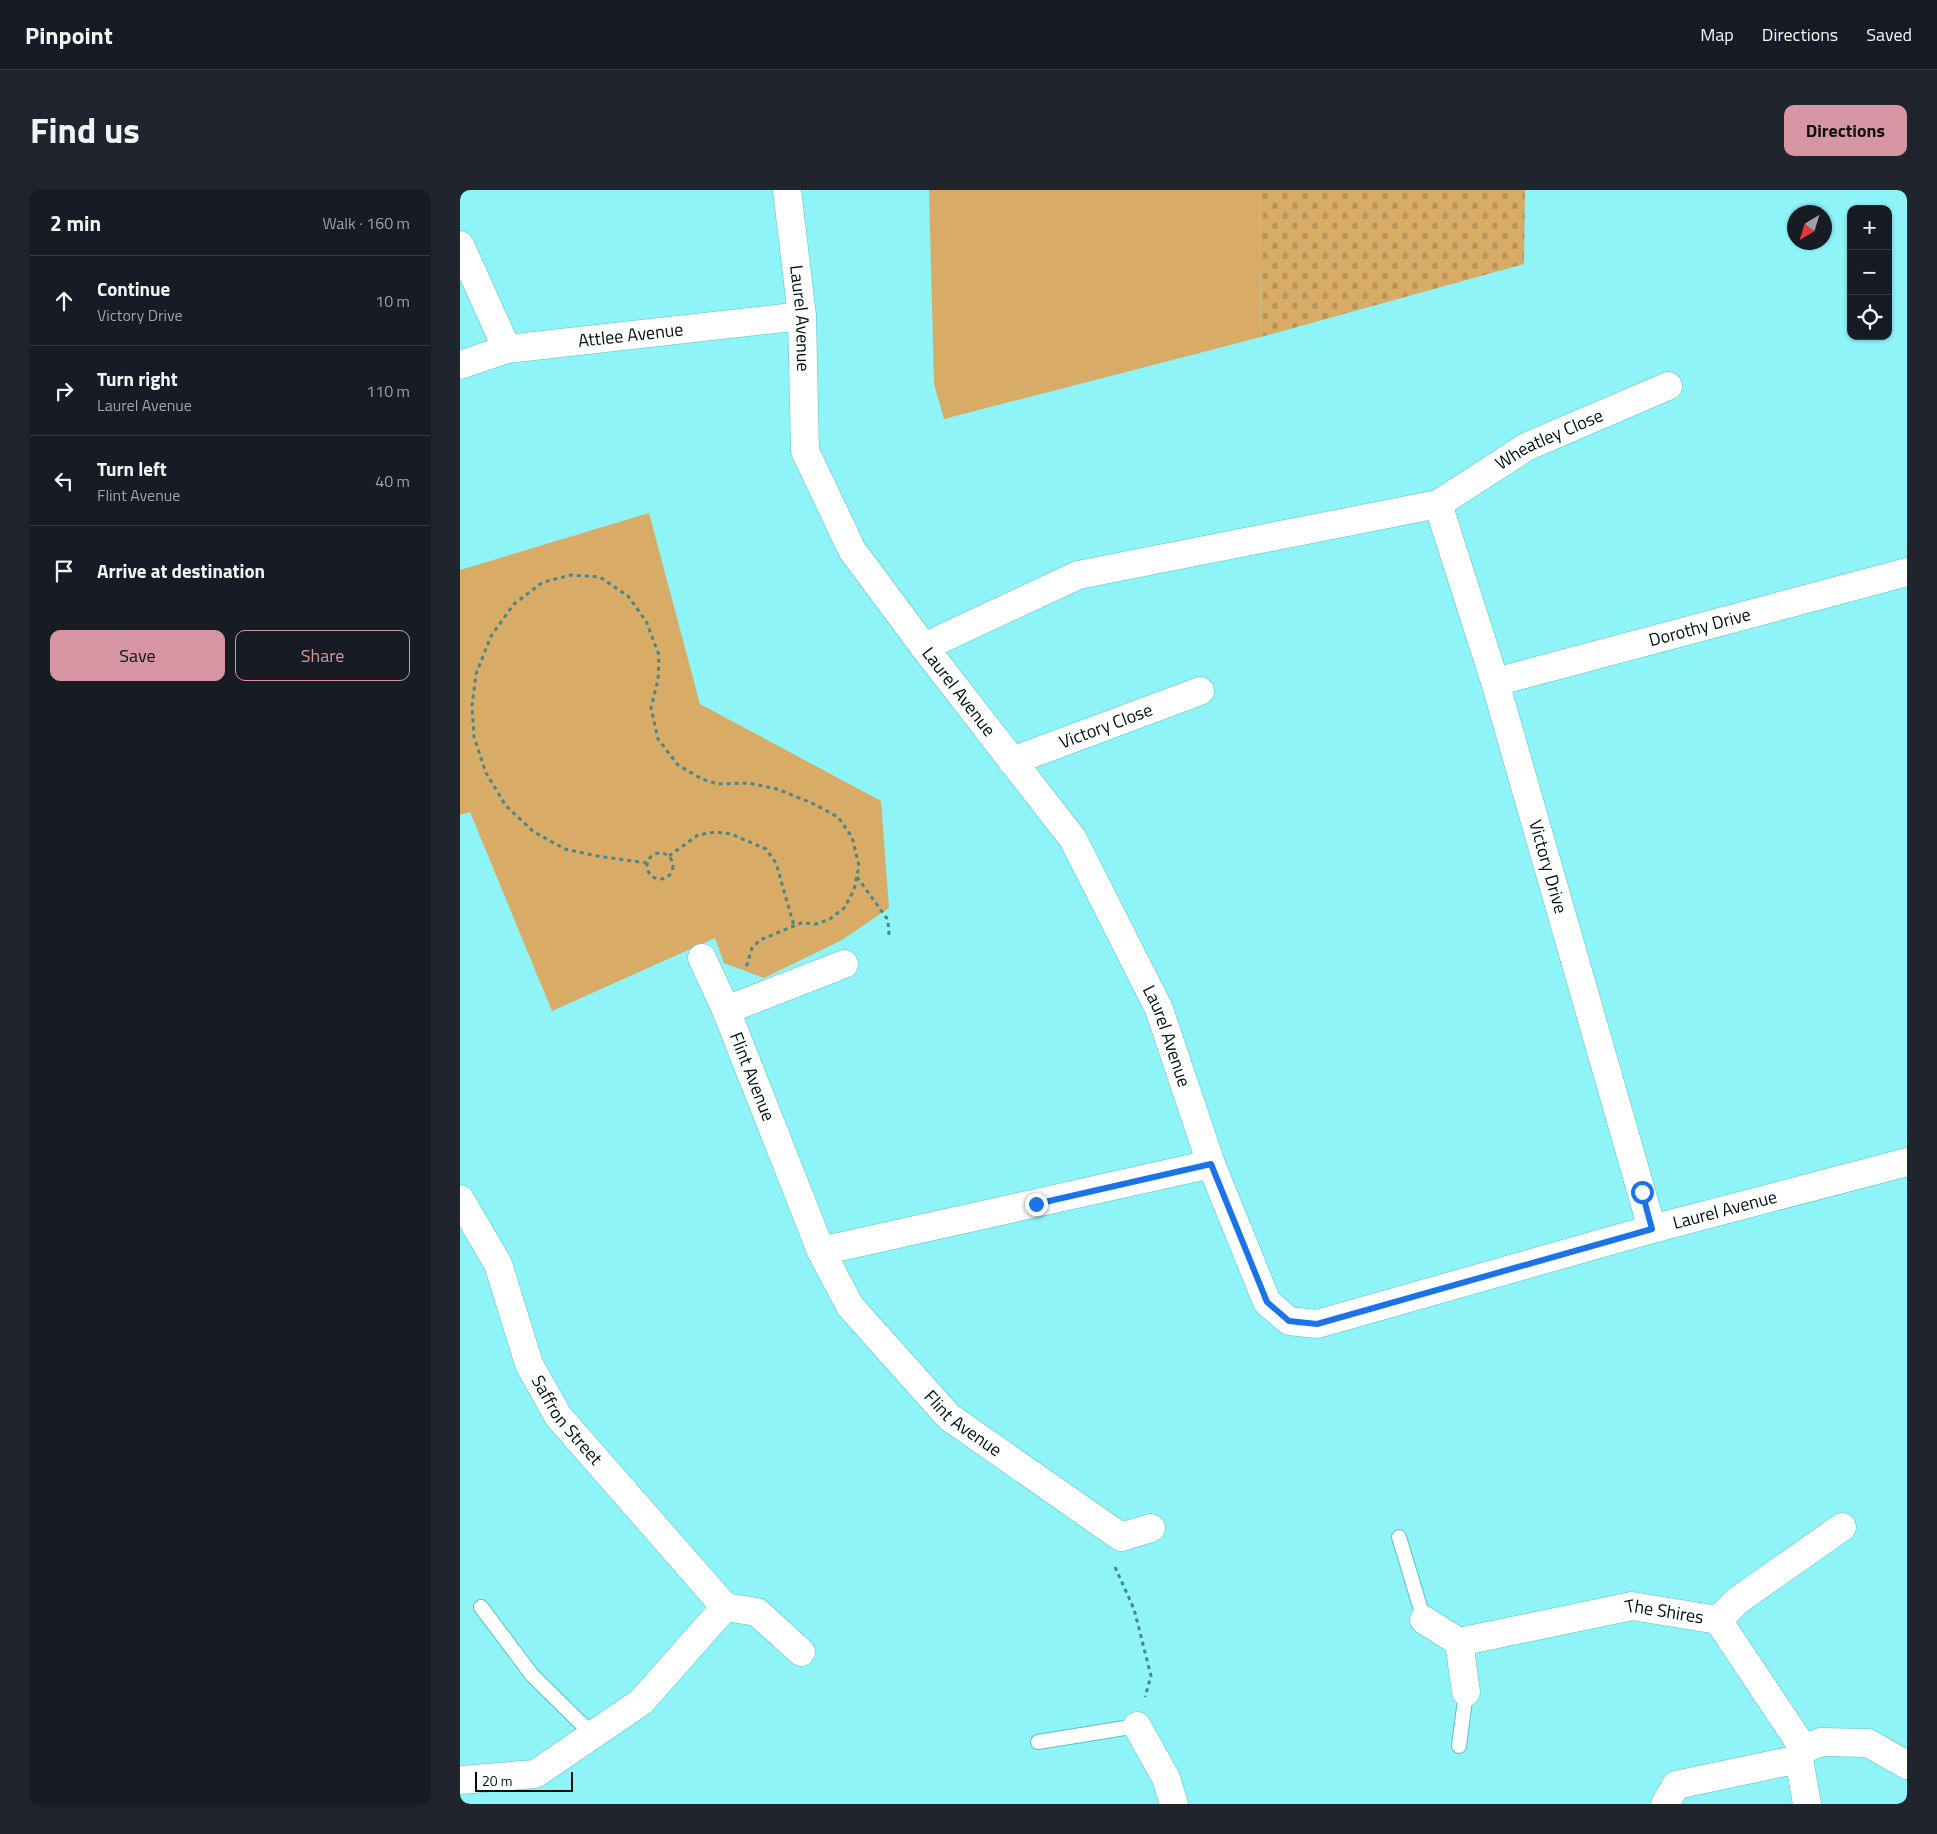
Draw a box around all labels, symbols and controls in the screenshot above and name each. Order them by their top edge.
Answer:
text: Pinpoint [25,17,113,53]
text: Map [1700,21,1734,48]
text: Directions [1762,21,1838,48]
text: Saved [1866,21,1912,48]
text: Find us [30,103,140,157]
button: Directions [1784,105,1907,156]
north arrow [1787,205,1832,250]
map controls [1847,205,1892,340]
button: + [1847,205,1892,250]
text: 2 min [50,207,101,239]
text: Walk · 160 m [322,211,410,235]
button: − [1847,250,1892,295]
street label: Laurel Avenue [783,263,817,372]
text: Continue [97,274,170,303]
icon: ahead [50,287,78,315]
text: 10 m [375,289,410,313]
button: locate [1847,295,1892,340]
text: Victory Drive [97,303,183,327]
street label: Attlee Avenue [576,315,685,354]
text: Turn right [97,364,178,393]
icon: right [50,377,78,405]
text: 110 m [366,379,410,403]
text: Laurel Avenue [97,393,192,417]
street label: Wheatley Close [1490,402,1607,476]
text: Turn left [97,454,167,483]
icon: left [50,467,78,495]
text: 40 m [375,469,410,493]
text: Flint Avenue [97,483,180,507]
text: Arrive at destination [97,556,265,585]
icon: arrive [50,557,78,585]
street label: Dorothy Drive [1646,600,1754,653]
button: Save [50,630,225,681]
button: Share [235,630,410,681]
street label: Laurel Avenue [916,641,1003,742]
street label: Victory Close [1055,696,1156,755]
street label: Victory Drive [1522,816,1575,917]
street label: Laurel Avenue [1136,980,1198,1090]
street label: Flint Avenue [723,1028,783,1125]
route start [1631,1181,1654,1204]
street label: Laurel Avenue [1670,1183,1780,1236]
route end [1025,1193,1048,1216]
street label: Saffron Street [525,1370,610,1471]
street label: Flint Avenue [918,1384,1008,1463]
street label: The Shires [1623,1592,1706,1630]
scale bar [475,1769,572,1792]
text: 20 m [482,1770,512,1791]

